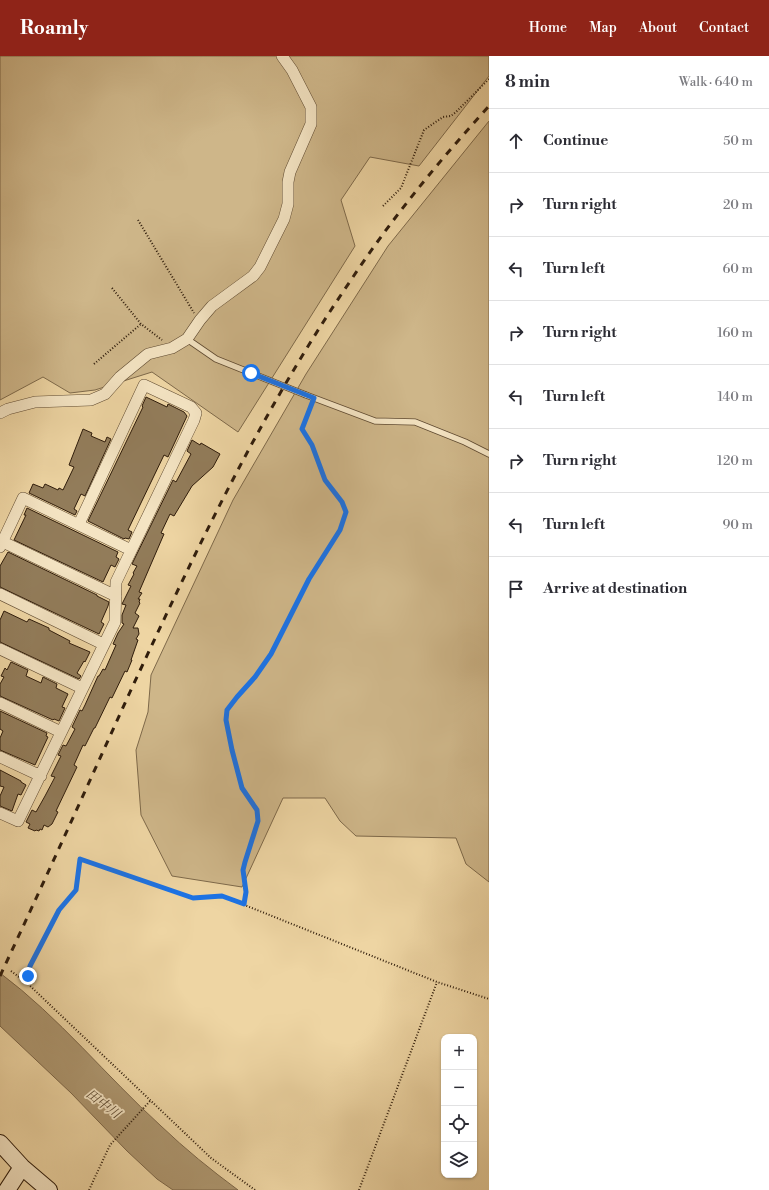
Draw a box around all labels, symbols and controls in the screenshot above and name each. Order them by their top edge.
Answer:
text: Roamly [20,16,88,40]
text: Home [529,19,567,37]
text: Map [589,19,617,37]
text: About [639,19,677,37]
text: Contact [699,19,749,37]
text: 8 min [505,71,550,93]
text: Walk · 640 m [679,74,753,90]
icon: ahead [505,130,527,152]
text: Continue [543,131,608,150]
text: 50 m [723,133,753,149]
icon: right [505,194,527,216]
text: Turn right [543,195,617,214]
text: 20 m [723,197,753,213]
icon: left [505,258,527,280]
text: Turn left [543,259,605,278]
text: 60 m [722,261,753,277]
icon: right [505,322,527,344]
text: Turn right [543,323,617,342]
text: 160 m [717,325,753,341]
route start [242,364,260,382]
icon: left [505,386,527,408]
text: Turn left [543,387,605,406]
text: 140 m [717,389,753,405]
icon: right [505,450,527,472]
text: Turn right [543,451,617,470]
text: 120 m [717,453,753,469]
icon: left [505,514,527,536]
text: Turn left [543,515,605,534]
text: 90 m [722,517,753,533]
icon: arrive [505,578,527,600]
text: Arrive at destination [543,579,687,598]
route end [19,967,37,985]
map controls [441,1034,477,1178]
button: + [441,1034,477,1070]
button: − [441,1070,477,1106]
water label: 田中川 [83,1086,125,1123]
button: locate [441,1106,477,1142]
button: layers [441,1142,477,1178]

